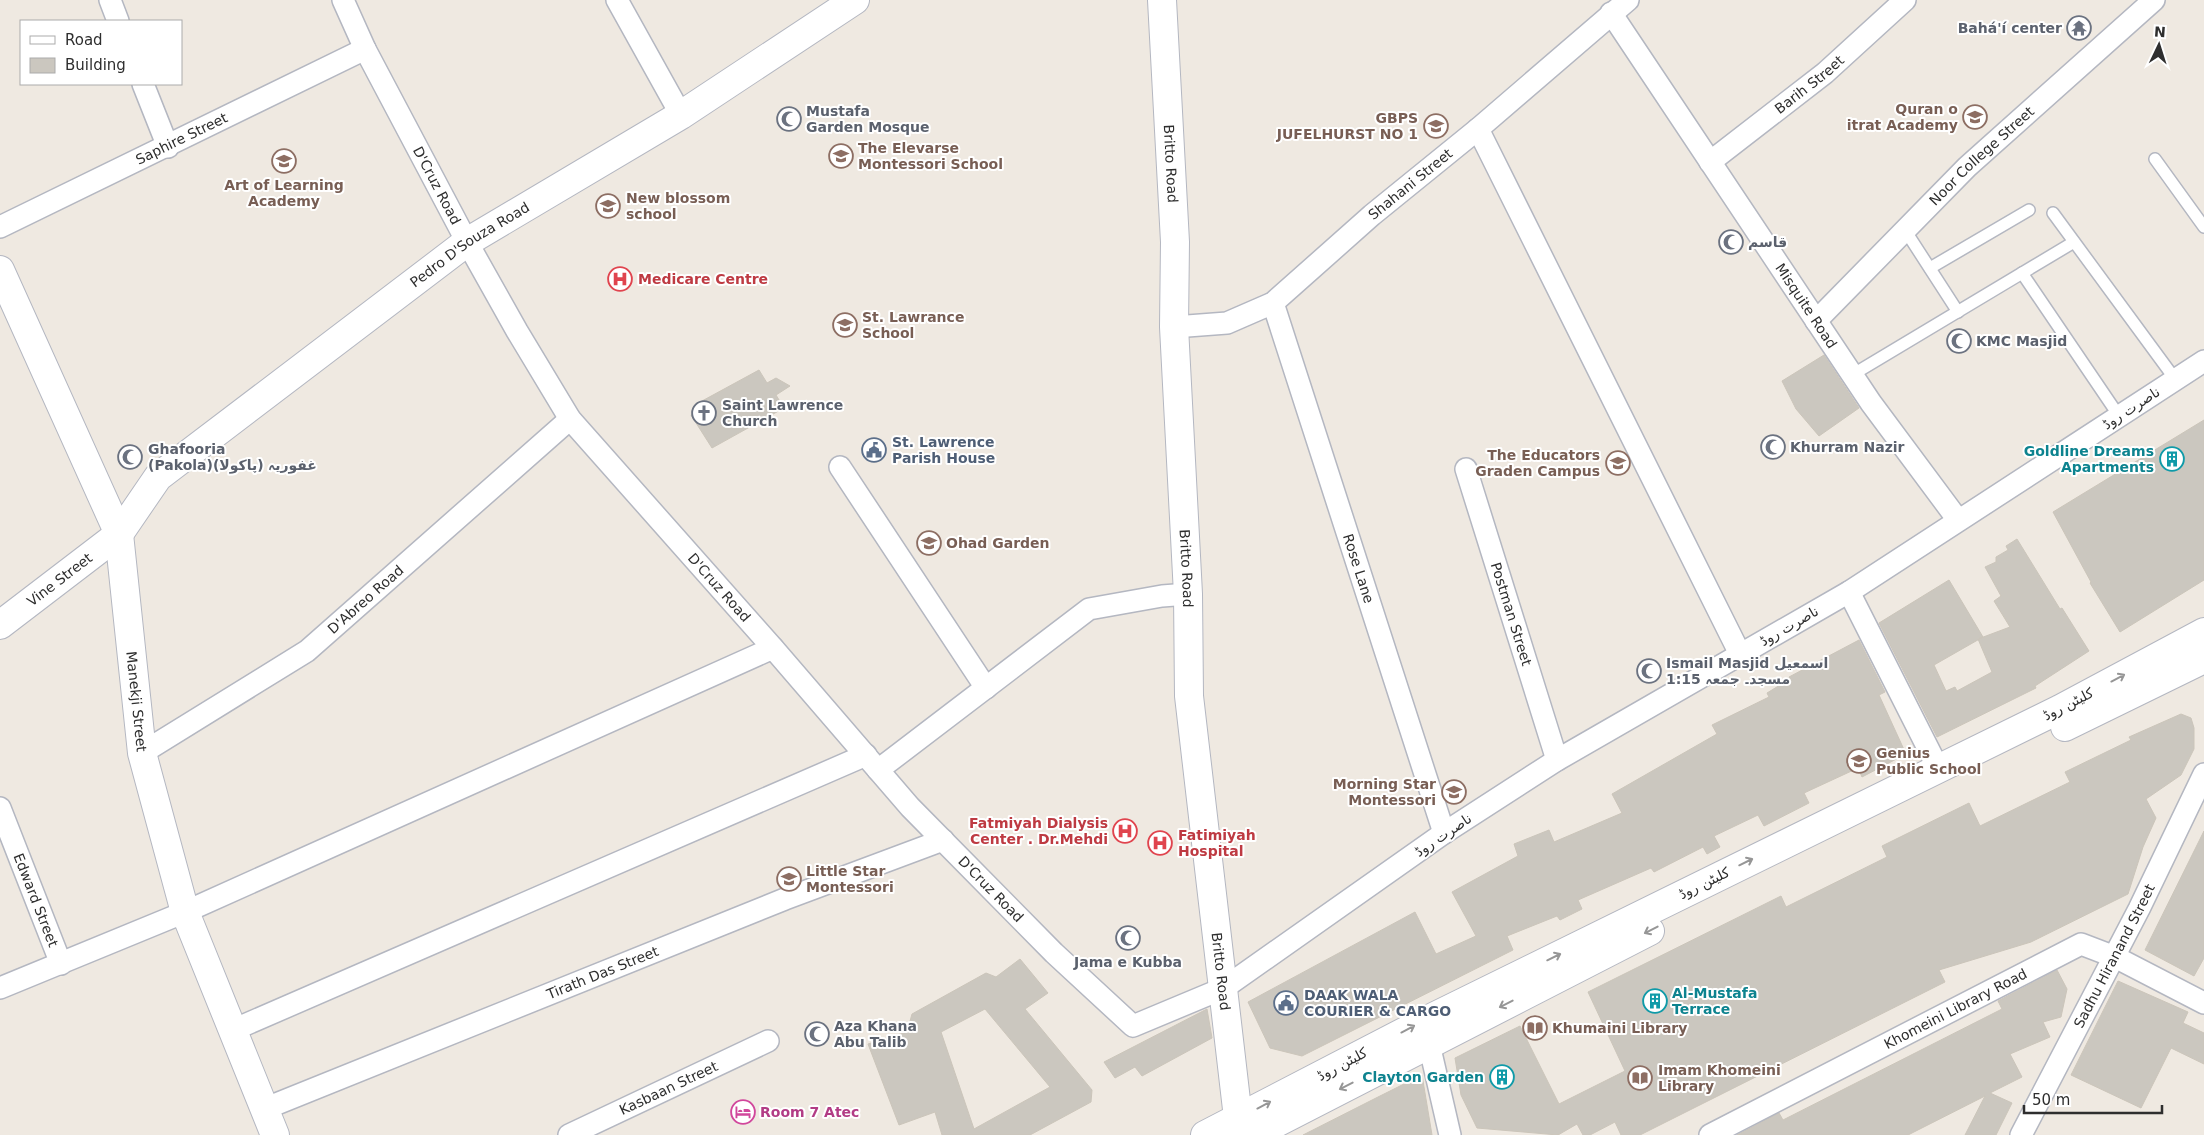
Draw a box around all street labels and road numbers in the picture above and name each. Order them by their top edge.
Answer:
street label: Barih Street [1772,52,1847,117]
street label: Noor College Street [1926,103,2038,208]
street label: Saphire Street [133,109,231,168]
street label: Britto Road [1161,124,1181,203]
street label: D'Cruz Road [410,144,464,227]
street label: Shahani Street [1365,145,1456,223]
street label: Pedro D'Souza Road [407,199,532,290]
street label: Misquite Road [1772,260,1840,351]
street label: ناصرت روڈ [2099,384,2163,433]
street label: Britto Road [1177,529,1196,608]
street label: Rose Lane [1340,532,1377,605]
street label: Vine Street [24,549,96,609]
street label: D'Cruz Road [685,550,754,625]
street label: Postman Street [1488,560,1535,668]
street label: D'Abreo Road [324,562,407,637]
street label: ناصرت روڈ [1757,603,1822,650]
street label: Manekji Street [123,650,150,753]
street label: کلیٹن روڈ [2040,684,2097,724]
street label: ناصرت روڈ [1412,810,1475,861]
street label: Edward Street [11,851,62,950]
street label: D'Cruz Road [955,853,1027,925]
street label: کلیٹن روڈ [1676,864,1733,903]
street label: Sadhu Hiranand Street [2070,881,2158,1030]
street label: Britto Road [1209,932,1233,1011]
street label: Tirath Das Street [543,943,661,1003]
street label: Khomeini Library Road [1881,965,2030,1052]
street label: کلیٹن روڈ [1314,1044,1371,1085]
street label: Kasbaan Street [617,1058,721,1118]

